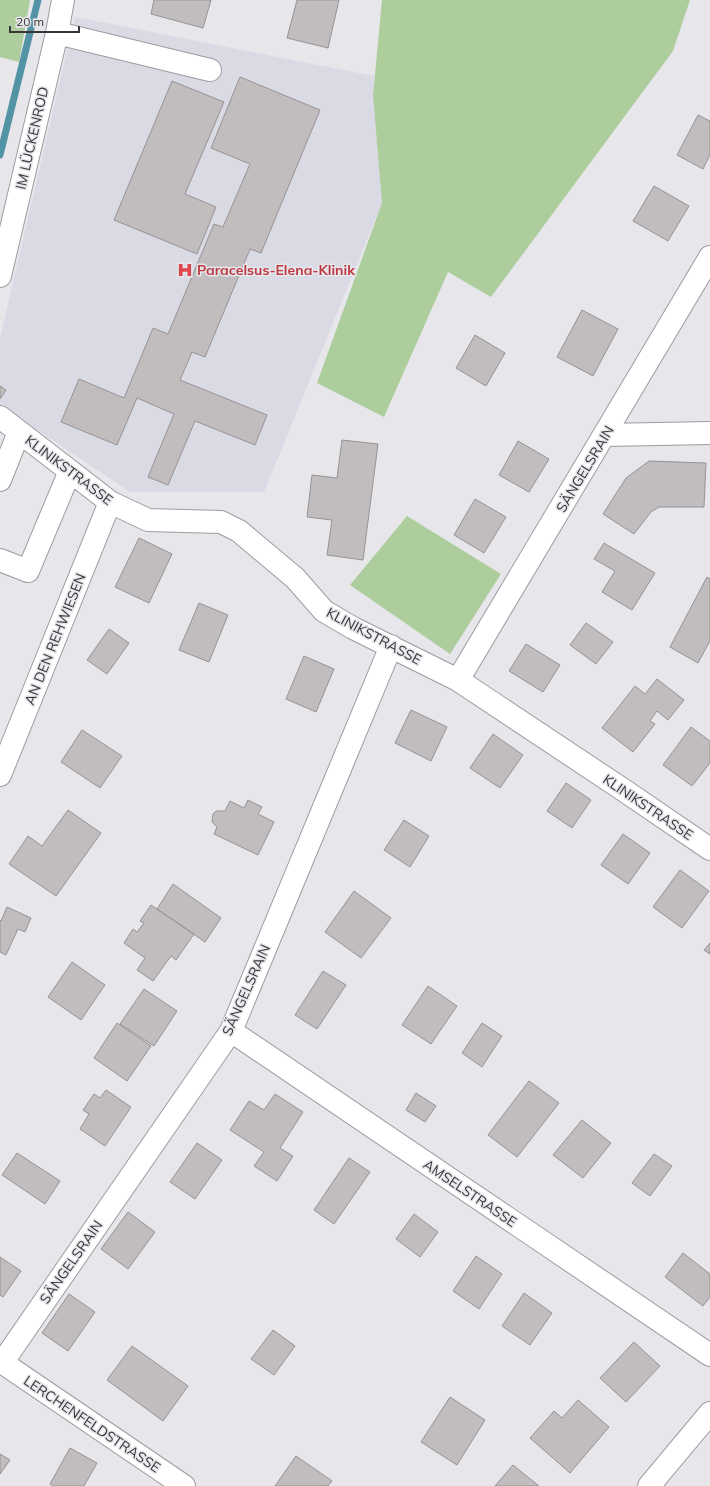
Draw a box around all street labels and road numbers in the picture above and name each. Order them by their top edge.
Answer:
street label: IM LÜCKENROD [11,85,53,191]
street label: SÄNGELSRAIN [552,422,618,516]
street label: KLINIKSTRASSE [22,431,116,509]
street label: AN DEN REHWIESEN [20,570,90,708]
street label: KLINIKSTRASSE [323,603,425,669]
street label: KLINIKSTRASSE [599,770,697,844]
street label: SÄNGELSRAIN [218,942,274,1038]
street label: AMSELSTRASSE [420,1155,520,1231]
street label: SÄNGELSRAIN [36,1217,106,1307]
street label: LERCHENFELDSTRASSE [20,1372,164,1476]

